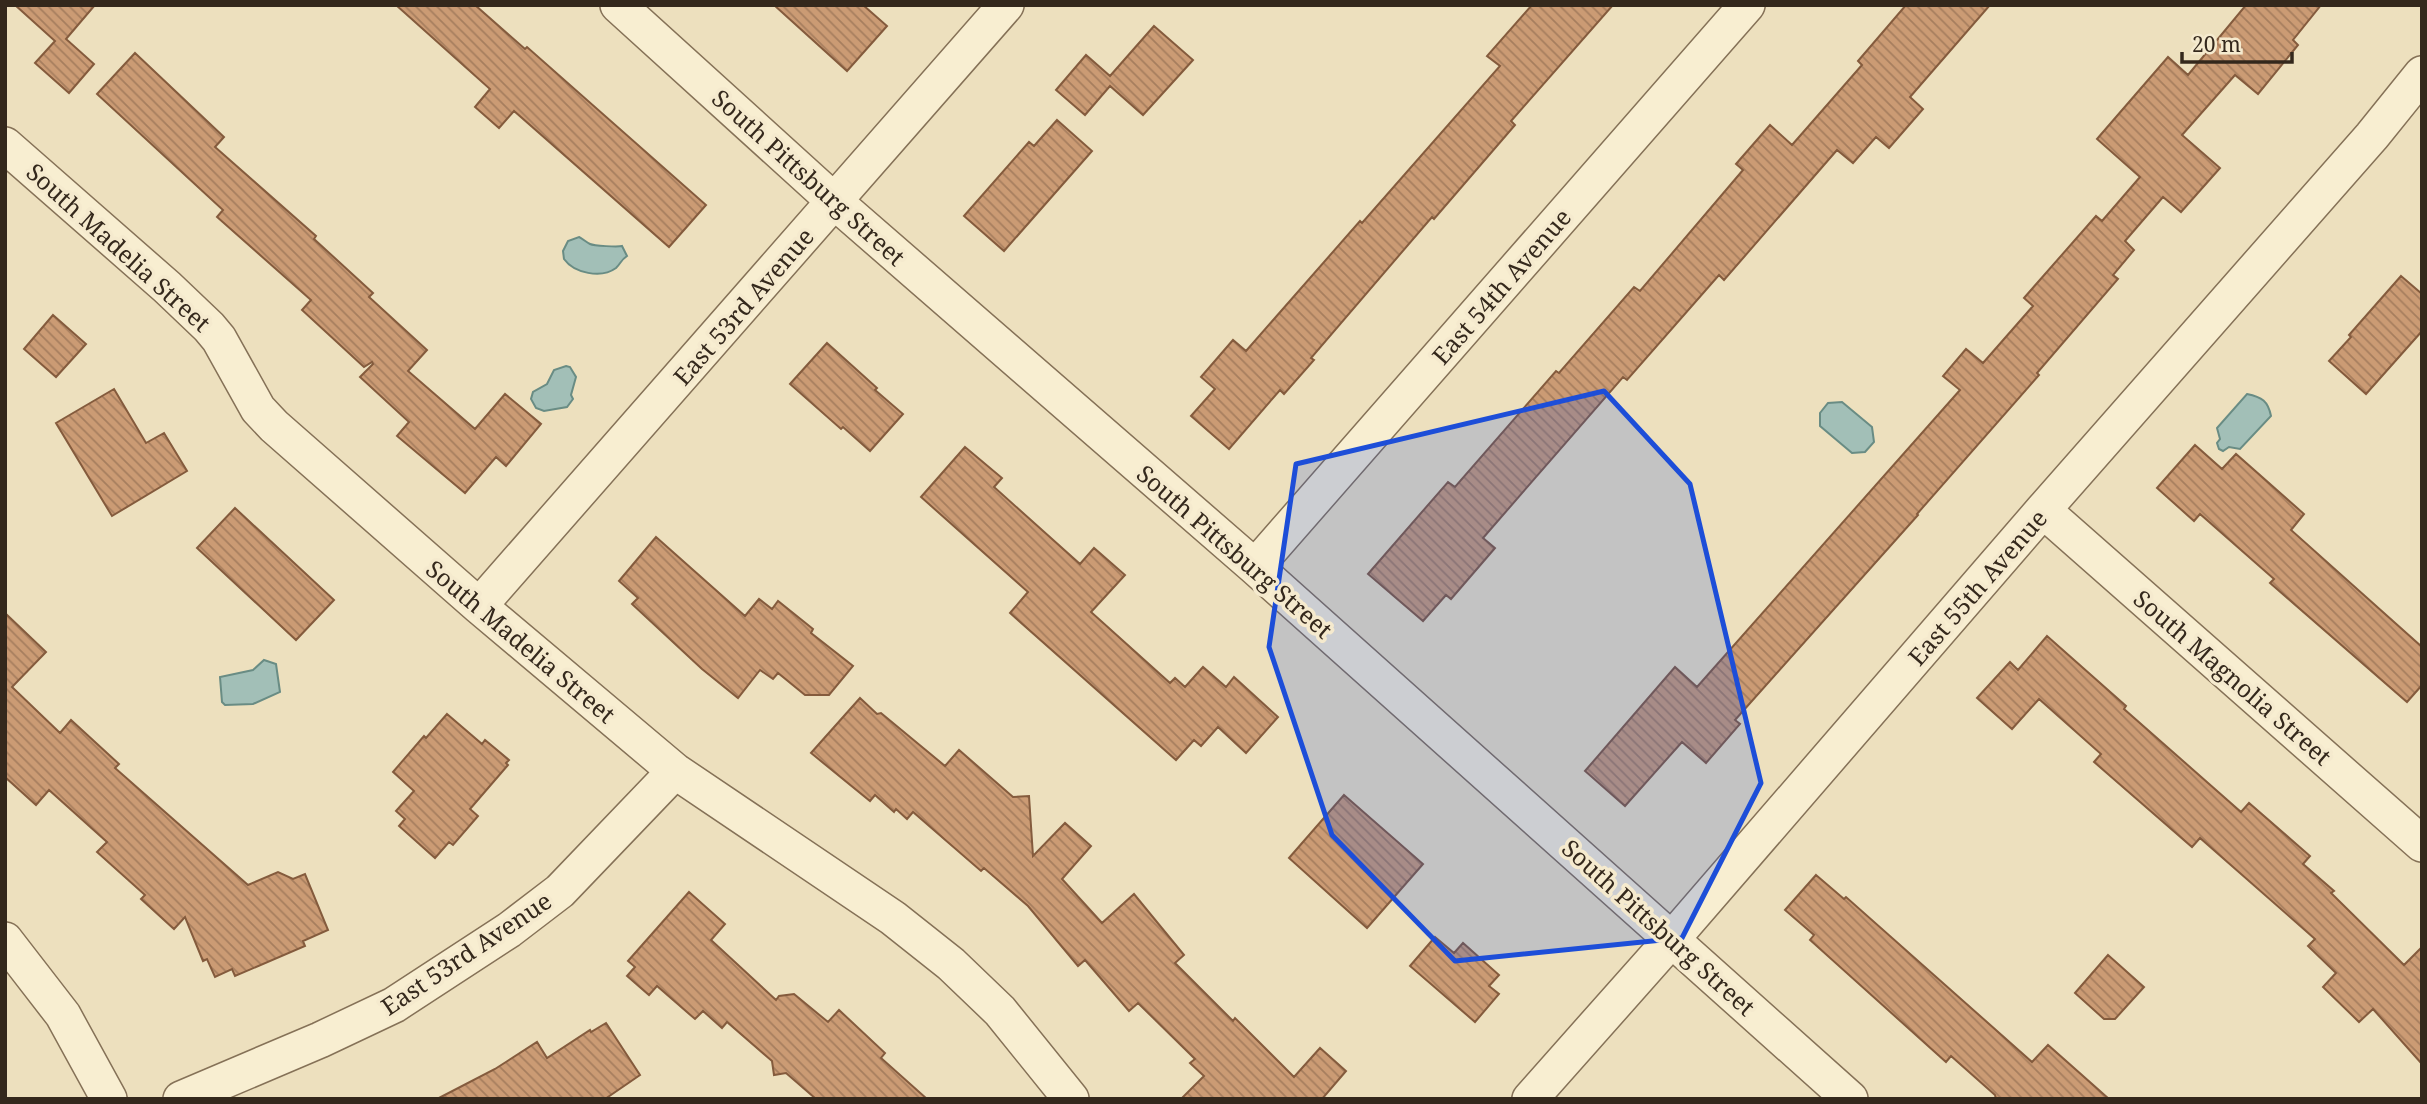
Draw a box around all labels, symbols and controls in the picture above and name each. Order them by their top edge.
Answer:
scale bar [2182,21,2292,65]
text: 20 m [2192,30,2241,58]
street label: South Pittsburg Street [705,81,913,273]
street label: South Madelia Street [20,155,218,339]
street label: East 54th Avenue [1424,201,1578,371]
street label: East 53rd Avenue [665,220,821,392]
street label: South Pittsburg Street [1130,457,1340,645]
street label: East 55th Avenue [1900,502,2054,672]
street label: South Madelia Street [419,552,623,730]
street label: South Magnolia Street [2127,582,2339,772]
street label: South Pittsburg Street [1555,831,1763,1023]
street label: East 53rd Avenue [374,884,558,1022]

